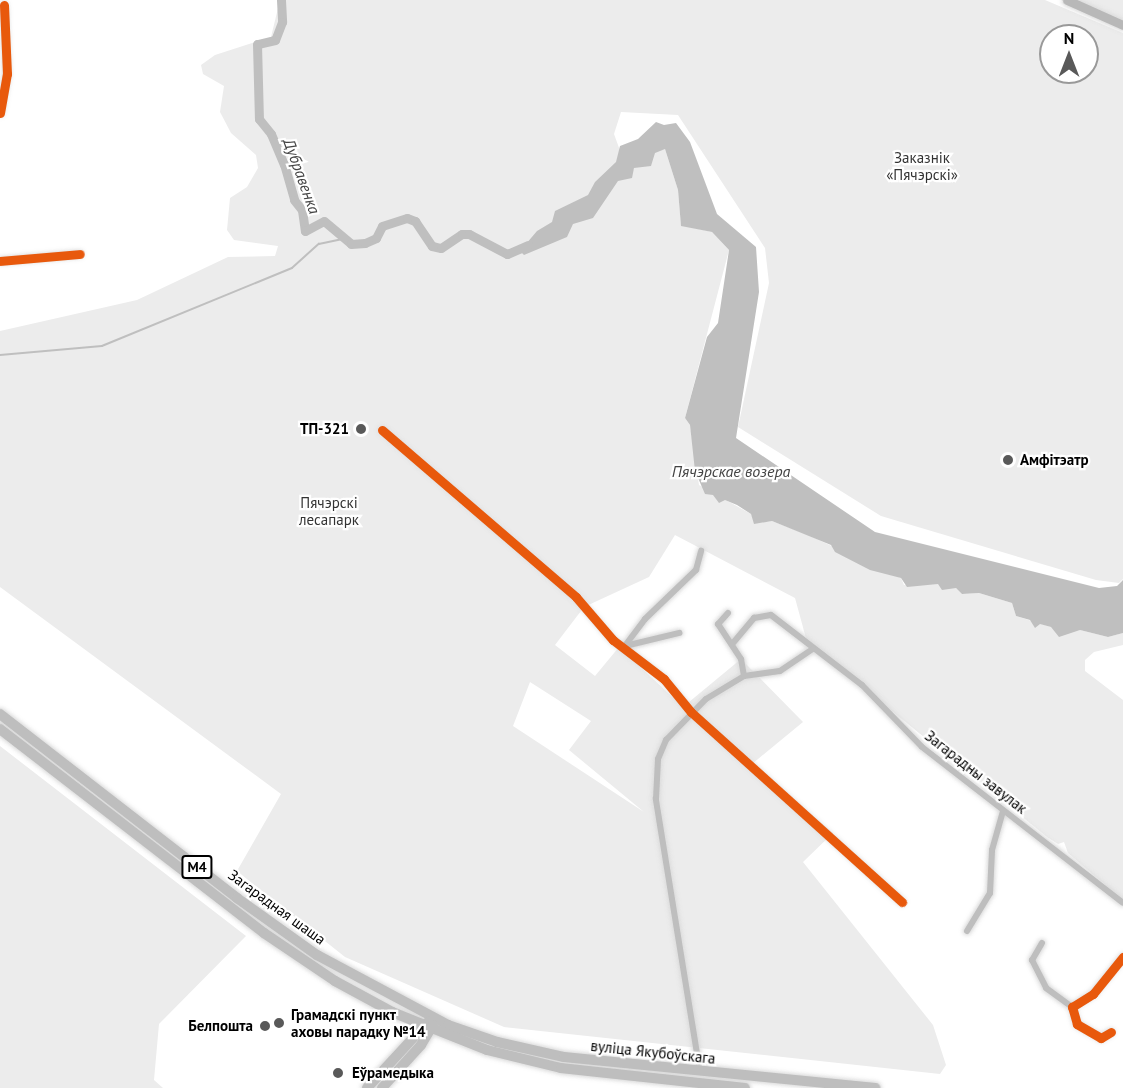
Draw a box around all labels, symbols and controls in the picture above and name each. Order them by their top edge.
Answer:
north arrow [1039,24,1099,84]
text: N [1064,28,1074,48]
water label: Дубравенка [280,136,324,216]
park label: Заказнік «Пячэрскі» [886,148,958,183]
place label: ТП-321 [300,420,349,438]
marker: ТП-321 [354,422,368,436]
place label: Амфітэатр [1020,451,1089,469]
marker: Амфітэатр [1001,453,1015,467]
water label: Пячэрскае возера [672,461,790,481]
park label: Пячэрскі лесапарк [299,493,359,528]
street label: Загарадны завулак [921,727,1031,817]
road number: М4 [180,856,214,878]
street label: Загарадная шаша [225,866,329,948]
place label: Грамадскі пункт аховы парадку №14 [291,1005,426,1040]
marker: Грамадскі пункт аховы парадку №14 [272,1016,286,1030]
place label: Белпошта [188,1017,253,1035]
marker: Белпошта [258,1019,272,1033]
street label: вуліца Якубоўскага [590,1036,716,1068]
marker: Еўрамедыка [329,1064,347,1082]
place label: Еўрамедыка [352,1064,434,1082]

